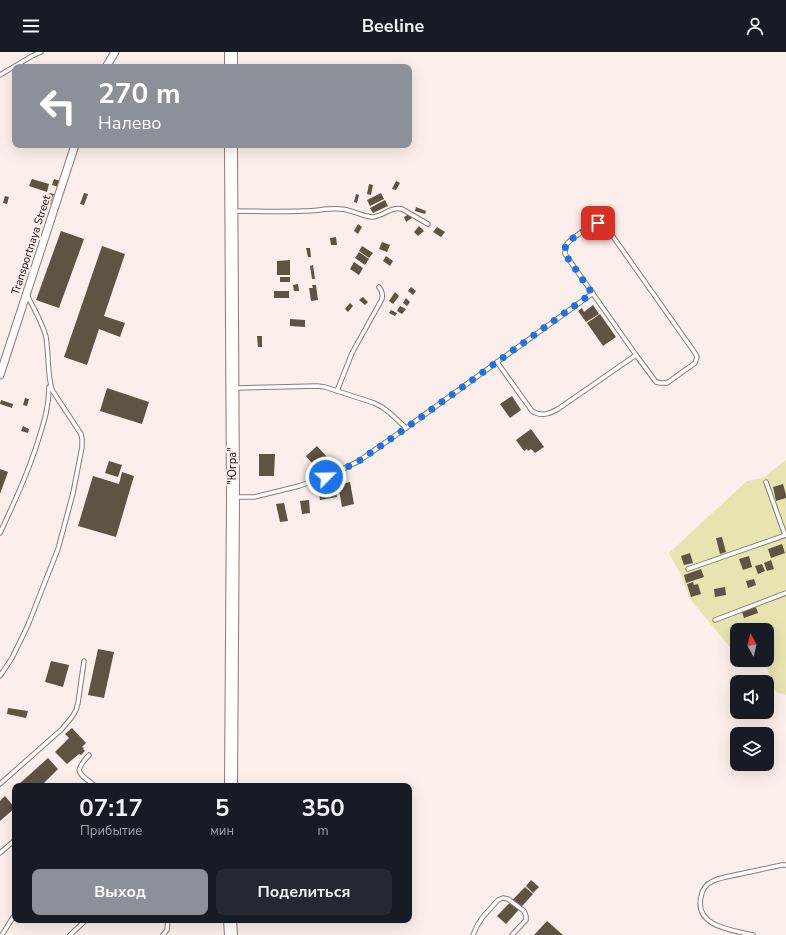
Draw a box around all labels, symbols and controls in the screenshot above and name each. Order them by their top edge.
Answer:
text: Beeline [362,14,424,38]
icon: menu [20,15,42,37]
icon: person [744,15,766,37]
text: 270 m [98,75,181,113]
icon: left [32,80,84,132]
text: Налево [98,111,162,135]
street label: Transportnaya Street [8,193,54,297]
pin [581,206,615,240]
icon: arrive [587,212,609,234]
street label: "Югра" [225,448,240,484]
position arrow [305,456,347,498]
north arrow [730,623,774,667]
map controls [730,623,774,771]
button: sound [730,675,774,719]
button: layers [730,727,774,771]
text: 07:17 [79,792,143,824]
text: 5 [215,792,229,824]
text: 350 [301,792,345,824]
text: Прибытие [80,822,142,840]
text: мин [210,822,234,840]
text: m [317,822,329,840]
button: Выход [32,869,208,915]
button: Поделиться [216,869,392,915]

